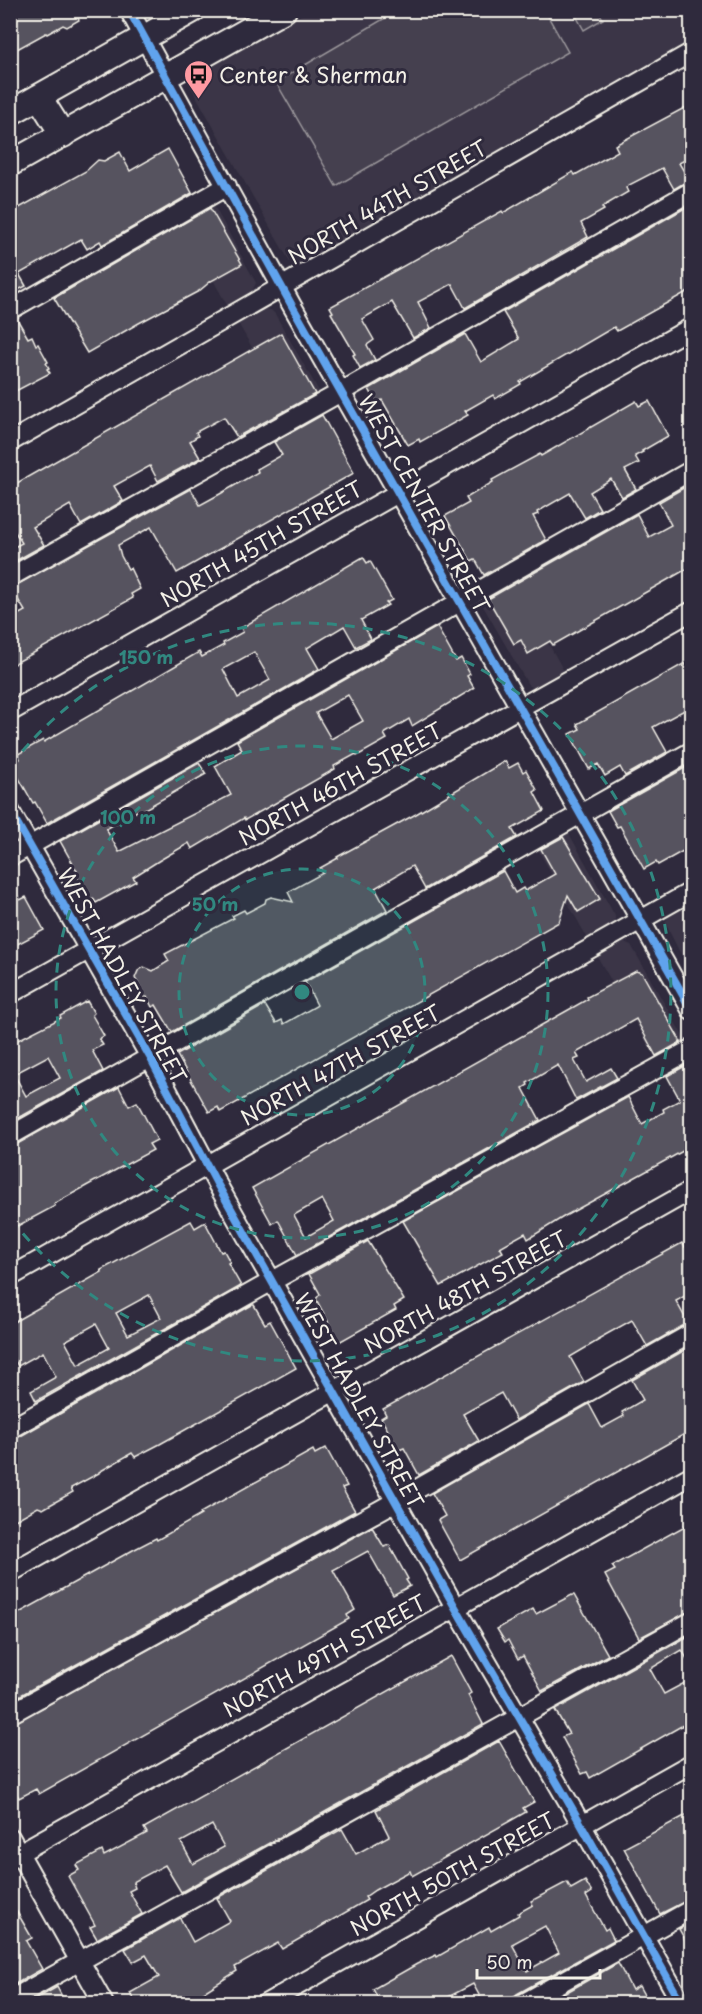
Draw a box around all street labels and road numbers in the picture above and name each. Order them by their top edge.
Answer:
street label: NORTH 44TH STREET [281,130,494,271]
street label: WEST CENTER STREET [351,388,499,619]
street label: NORTH 45TH STREET [154,471,369,614]
street label: NORTH 46TH STREET [232,713,448,852]
street label: WEST HADLEY STREET [50,861,196,1089]
street label: NORTH 47TH STREET [234,995,447,1132]
street label: NORTH 48TH STREET [357,1221,573,1360]
street label: WEST HADLEY STREET [287,1286,433,1514]
street label: NORTH 49TH STREET [217,1585,432,1724]
street label: NORTH 50TH STREET [344,1803,561,1943]

